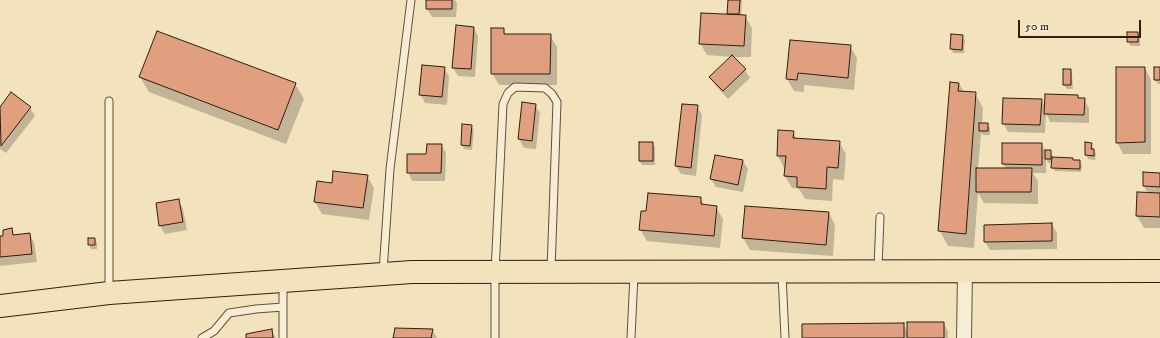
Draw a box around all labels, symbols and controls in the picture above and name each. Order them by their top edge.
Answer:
scale bar [1020,12,1143,38]
text: 50 m [1025,19,1049,34]

